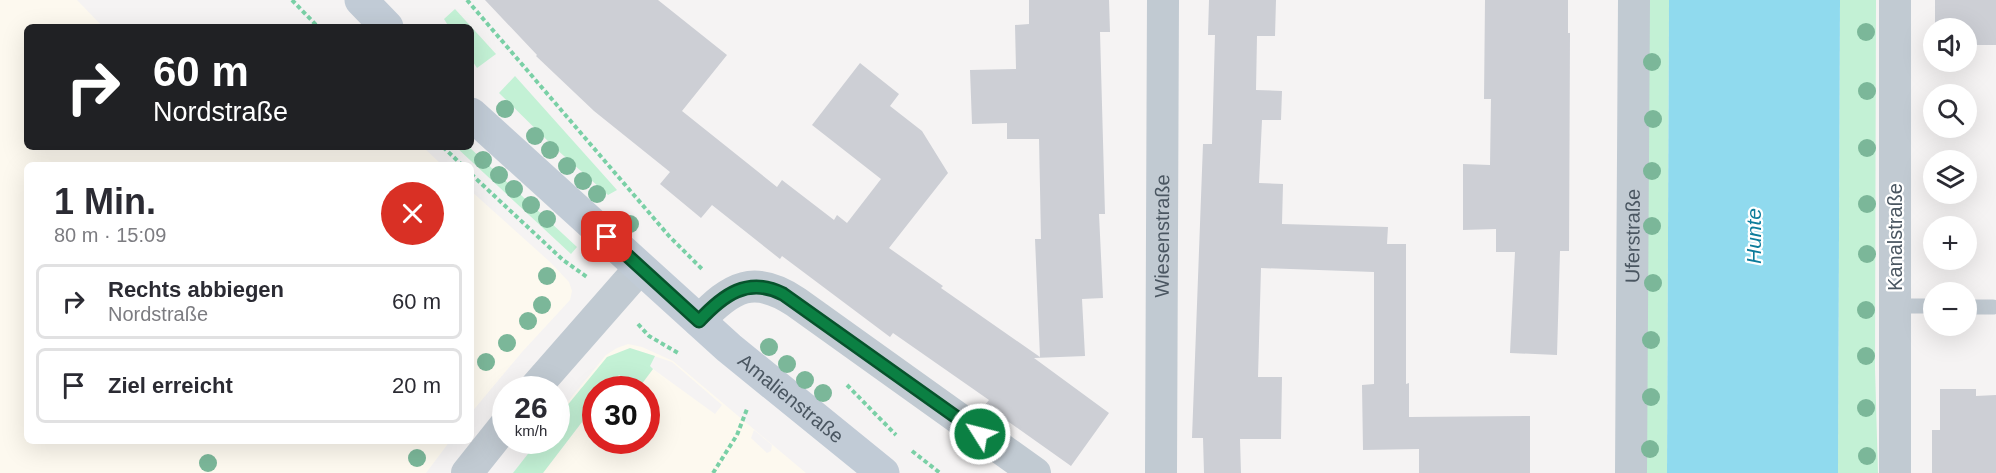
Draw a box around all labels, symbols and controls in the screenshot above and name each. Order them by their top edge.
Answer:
map controls [1923,18,1977,336]
button: sound [1923,18,1977,72]
icon: right [54,48,132,126]
text: 60 m [153,48,249,95]
button: search [1923,84,1977,138]
text: Nordstraße [153,97,288,127]
button: layers [1923,150,1977,204]
street label: Wiesenstraße [1151,174,1173,298]
text: 1 Min. [54,181,156,222]
button: close [381,182,444,245]
street label: Kanalstraße [1884,183,1906,291]
street label: Uferstraße [1621,189,1644,283]
water label: Hunte [1742,208,1765,264]
pin [581,211,632,262]
button: + [1923,216,1977,270]
icon: arrive [590,220,623,253]
text: 80 m · 15:09 [54,224,166,246]
text: Rechts abbiegen [108,277,284,302]
button: − [1923,282,1977,336]
icon: right [57,285,90,318]
text: 60 m [392,289,441,314]
text: Nordstraße [108,303,208,325]
street label: Amalienstraße [734,349,848,447]
icon: arrive [57,369,90,402]
text: Ziel erreicht [108,373,233,398]
text: 20 m [392,373,441,398]
speed limit sign: 30 [582,376,660,454]
text: 26 [514,391,548,424]
position arrow [948,402,1012,466]
text: km/h [515,422,547,439]

